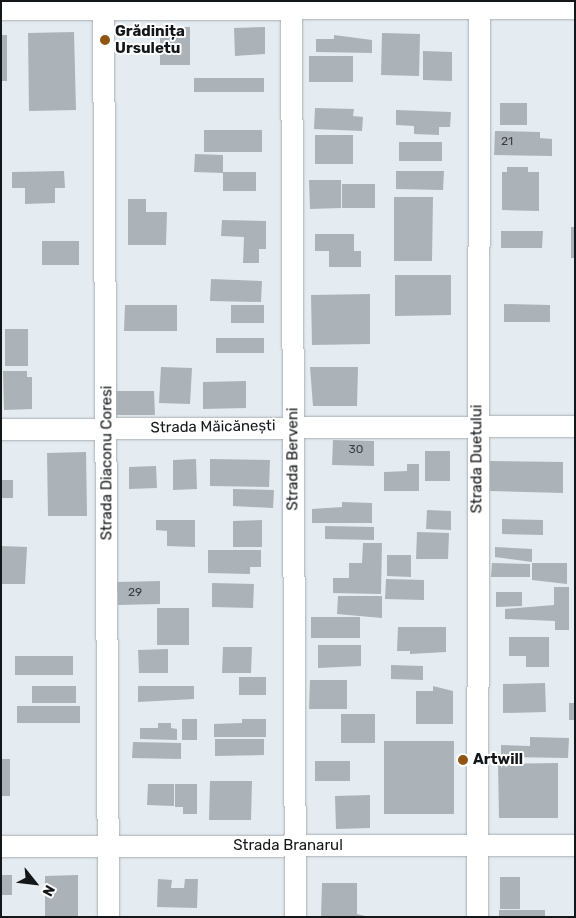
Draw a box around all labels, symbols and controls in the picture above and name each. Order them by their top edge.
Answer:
place label: Grădinița Ursuletu [115,22,185,57]
marker: Grădinița Ursuletu [99,34,111,46]
house number: 21 [501,135,513,149]
street label: Strada Diaconu Coresi [98,386,116,540]
street label: Strada Duetului [468,405,486,513]
street label: Strada Berveni [284,407,302,511]
street label: Strada Măicănești [150,417,276,437]
house number: 30 [349,443,363,457]
house number: 29 [128,586,142,600]
place label: Artwill [473,751,523,769]
marker: Artwill [457,754,469,766]
street label: Strada Branarul [233,837,343,855]
north arrow [10,858,60,908]
text: N [39,882,58,899]

